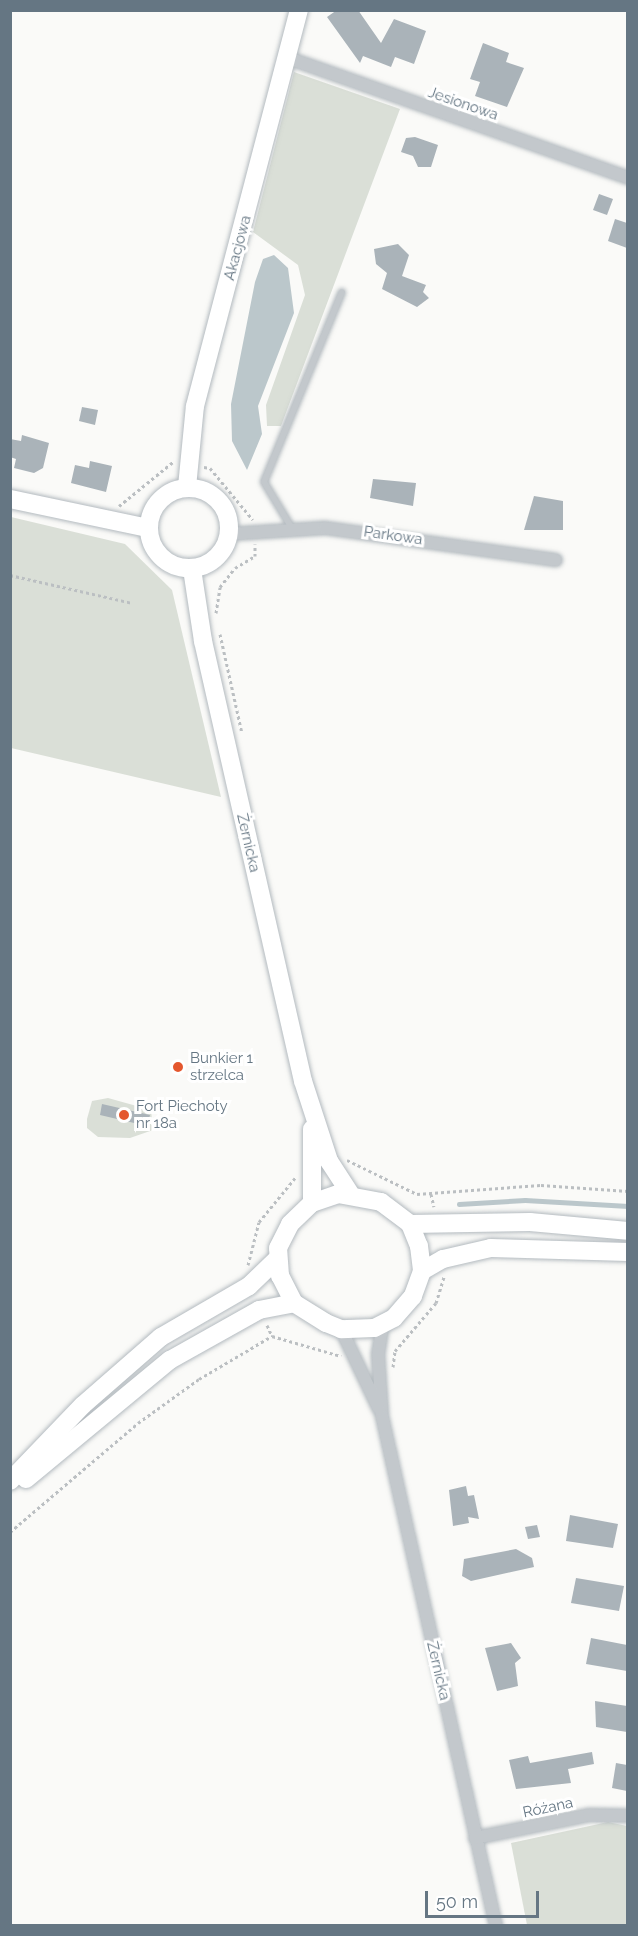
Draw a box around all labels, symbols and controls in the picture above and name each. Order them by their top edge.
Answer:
street label: Jesionowa [426,84,500,124]
street label: Akacjowa [221,213,255,283]
street label: Parkowa [363,523,423,549]
street label: Żernicka [233,812,263,874]
place label: Bunkier 1 strzelca [190,1049,253,1084]
marker: Bunkier 1 strzelca [171,1060,185,1074]
place label: Fort Piechoty nr 18a [136,1097,228,1132]
marker: Fort Piechoty nr 18a [117,1108,131,1122]
street label: Żernicka [423,1640,453,1702]
street label: Różana [521,1794,575,1822]
scale bar [428,1879,542,1917]
text: 50 m [436,1891,478,1912]

